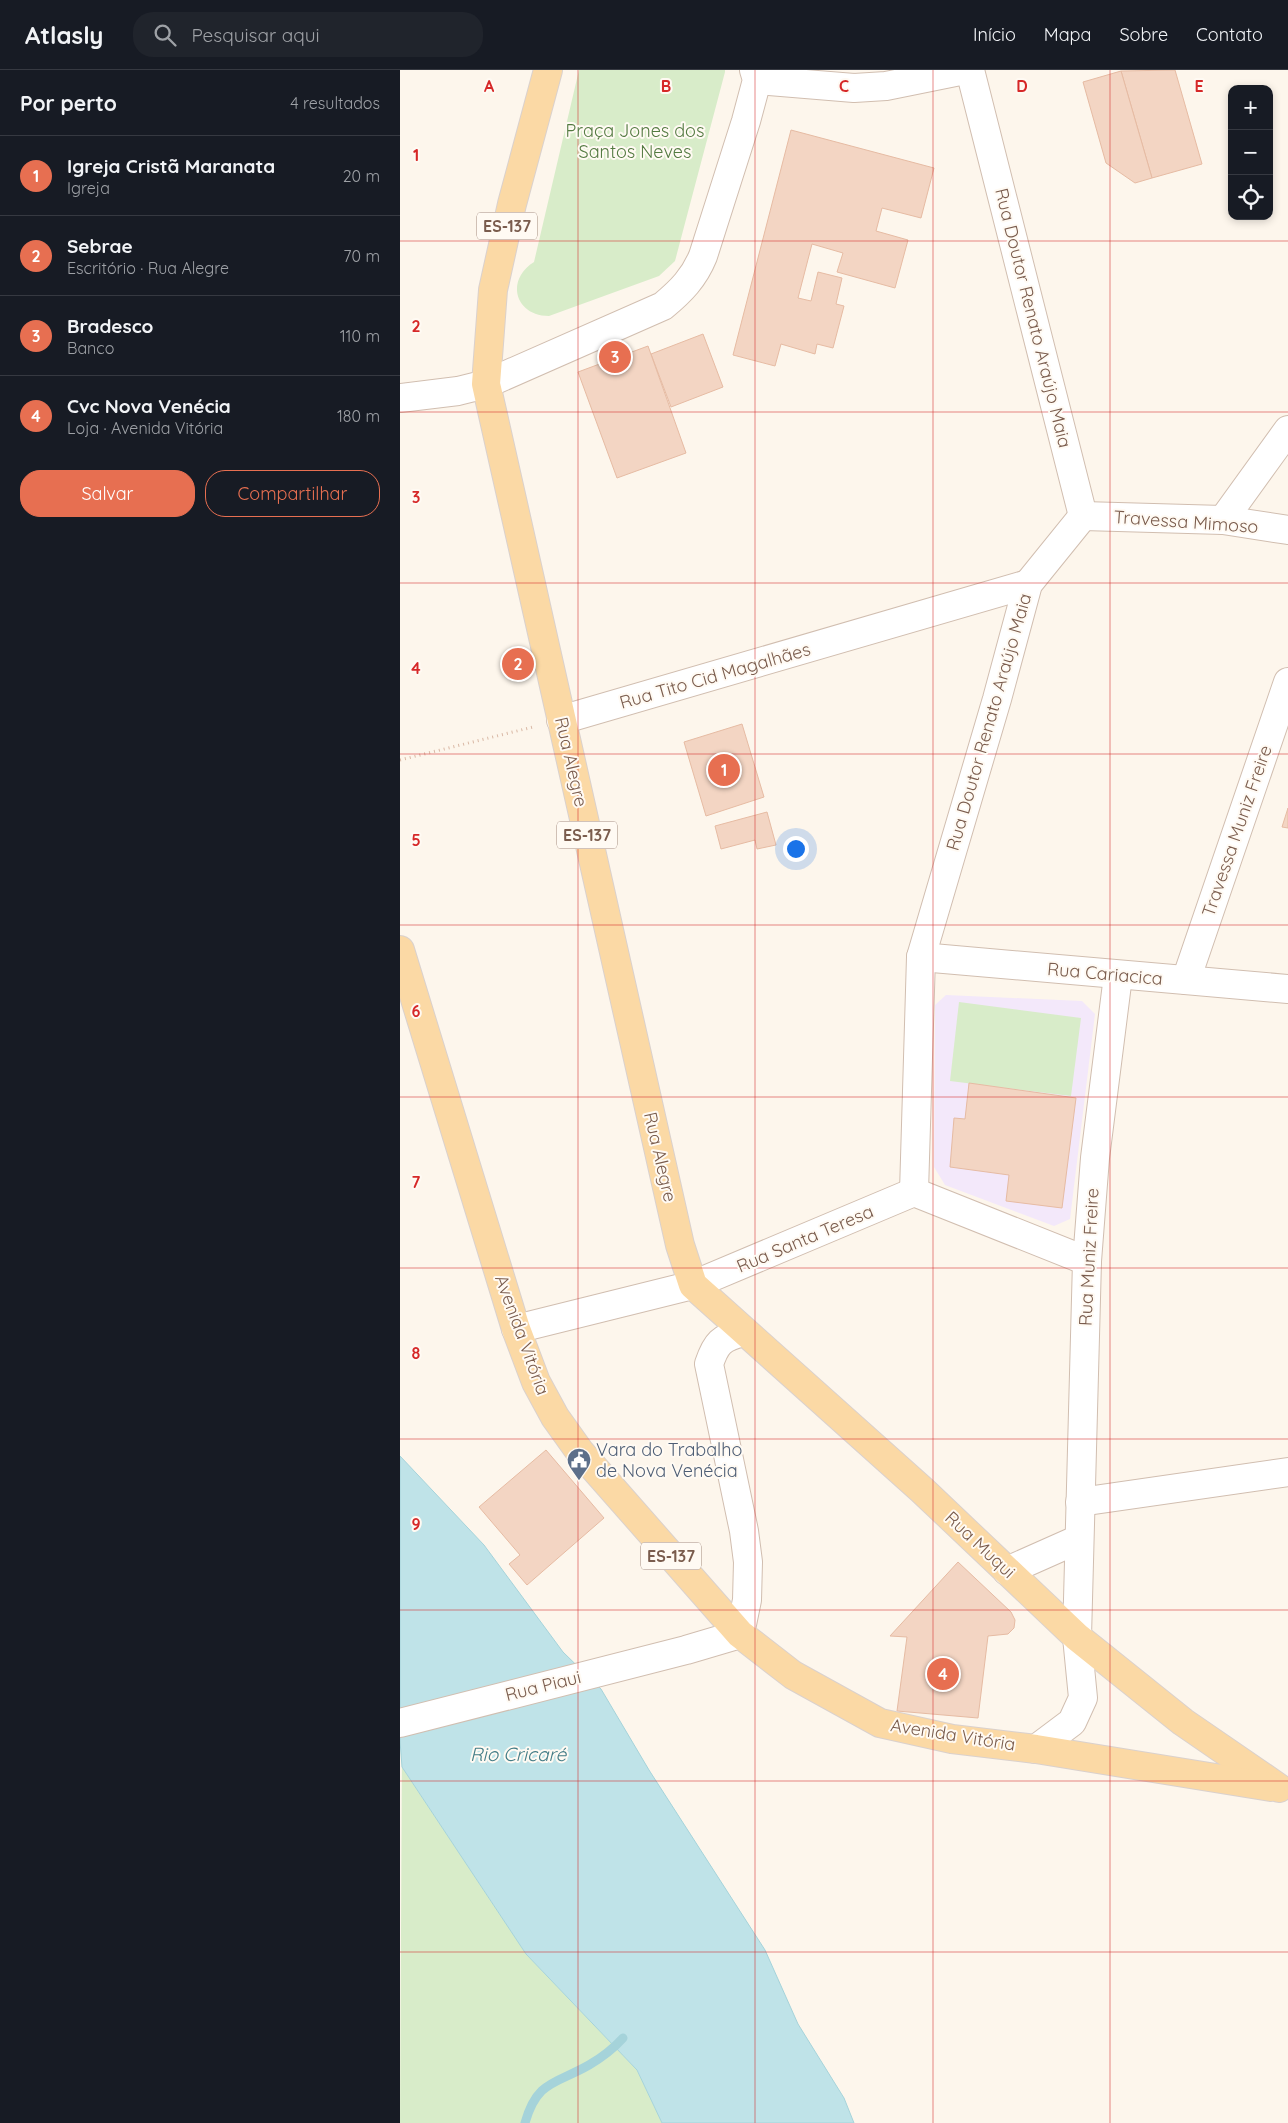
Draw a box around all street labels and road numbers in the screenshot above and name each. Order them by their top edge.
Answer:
street label: Rua Doutor Renato Araújo Maia [990,186,1077,450]
road number: ES-137 [477,212,537,240]
street label: Travessa Mimoso [1113,505,1259,538]
street label: Rua Doutor Renato Araújo Maia [941,591,1036,853]
street label: Rua Tito Cid Magalhães [617,637,813,714]
street label: Rua Alegre [550,715,593,809]
street label: Travessa Muniz Freire [1196,742,1277,920]
road number: ES-137 [557,822,617,848]
street label: Rua Cariacica [1046,957,1164,990]
street label: Rua Alegre [639,1110,682,1204]
street label: Rua Muniz Freire [1073,1187,1104,1327]
street label: Rua Santa Teresa [733,1199,877,1278]
street label: Avenida Vitória [490,1272,555,1398]
street label: Rua Muqui [940,1506,1020,1583]
road number: ES-137 [641,1542,701,1570]
street label: Rua Piaui [503,1665,583,1706]
street label: Avenida Vitória [889,1713,1017,1756]

